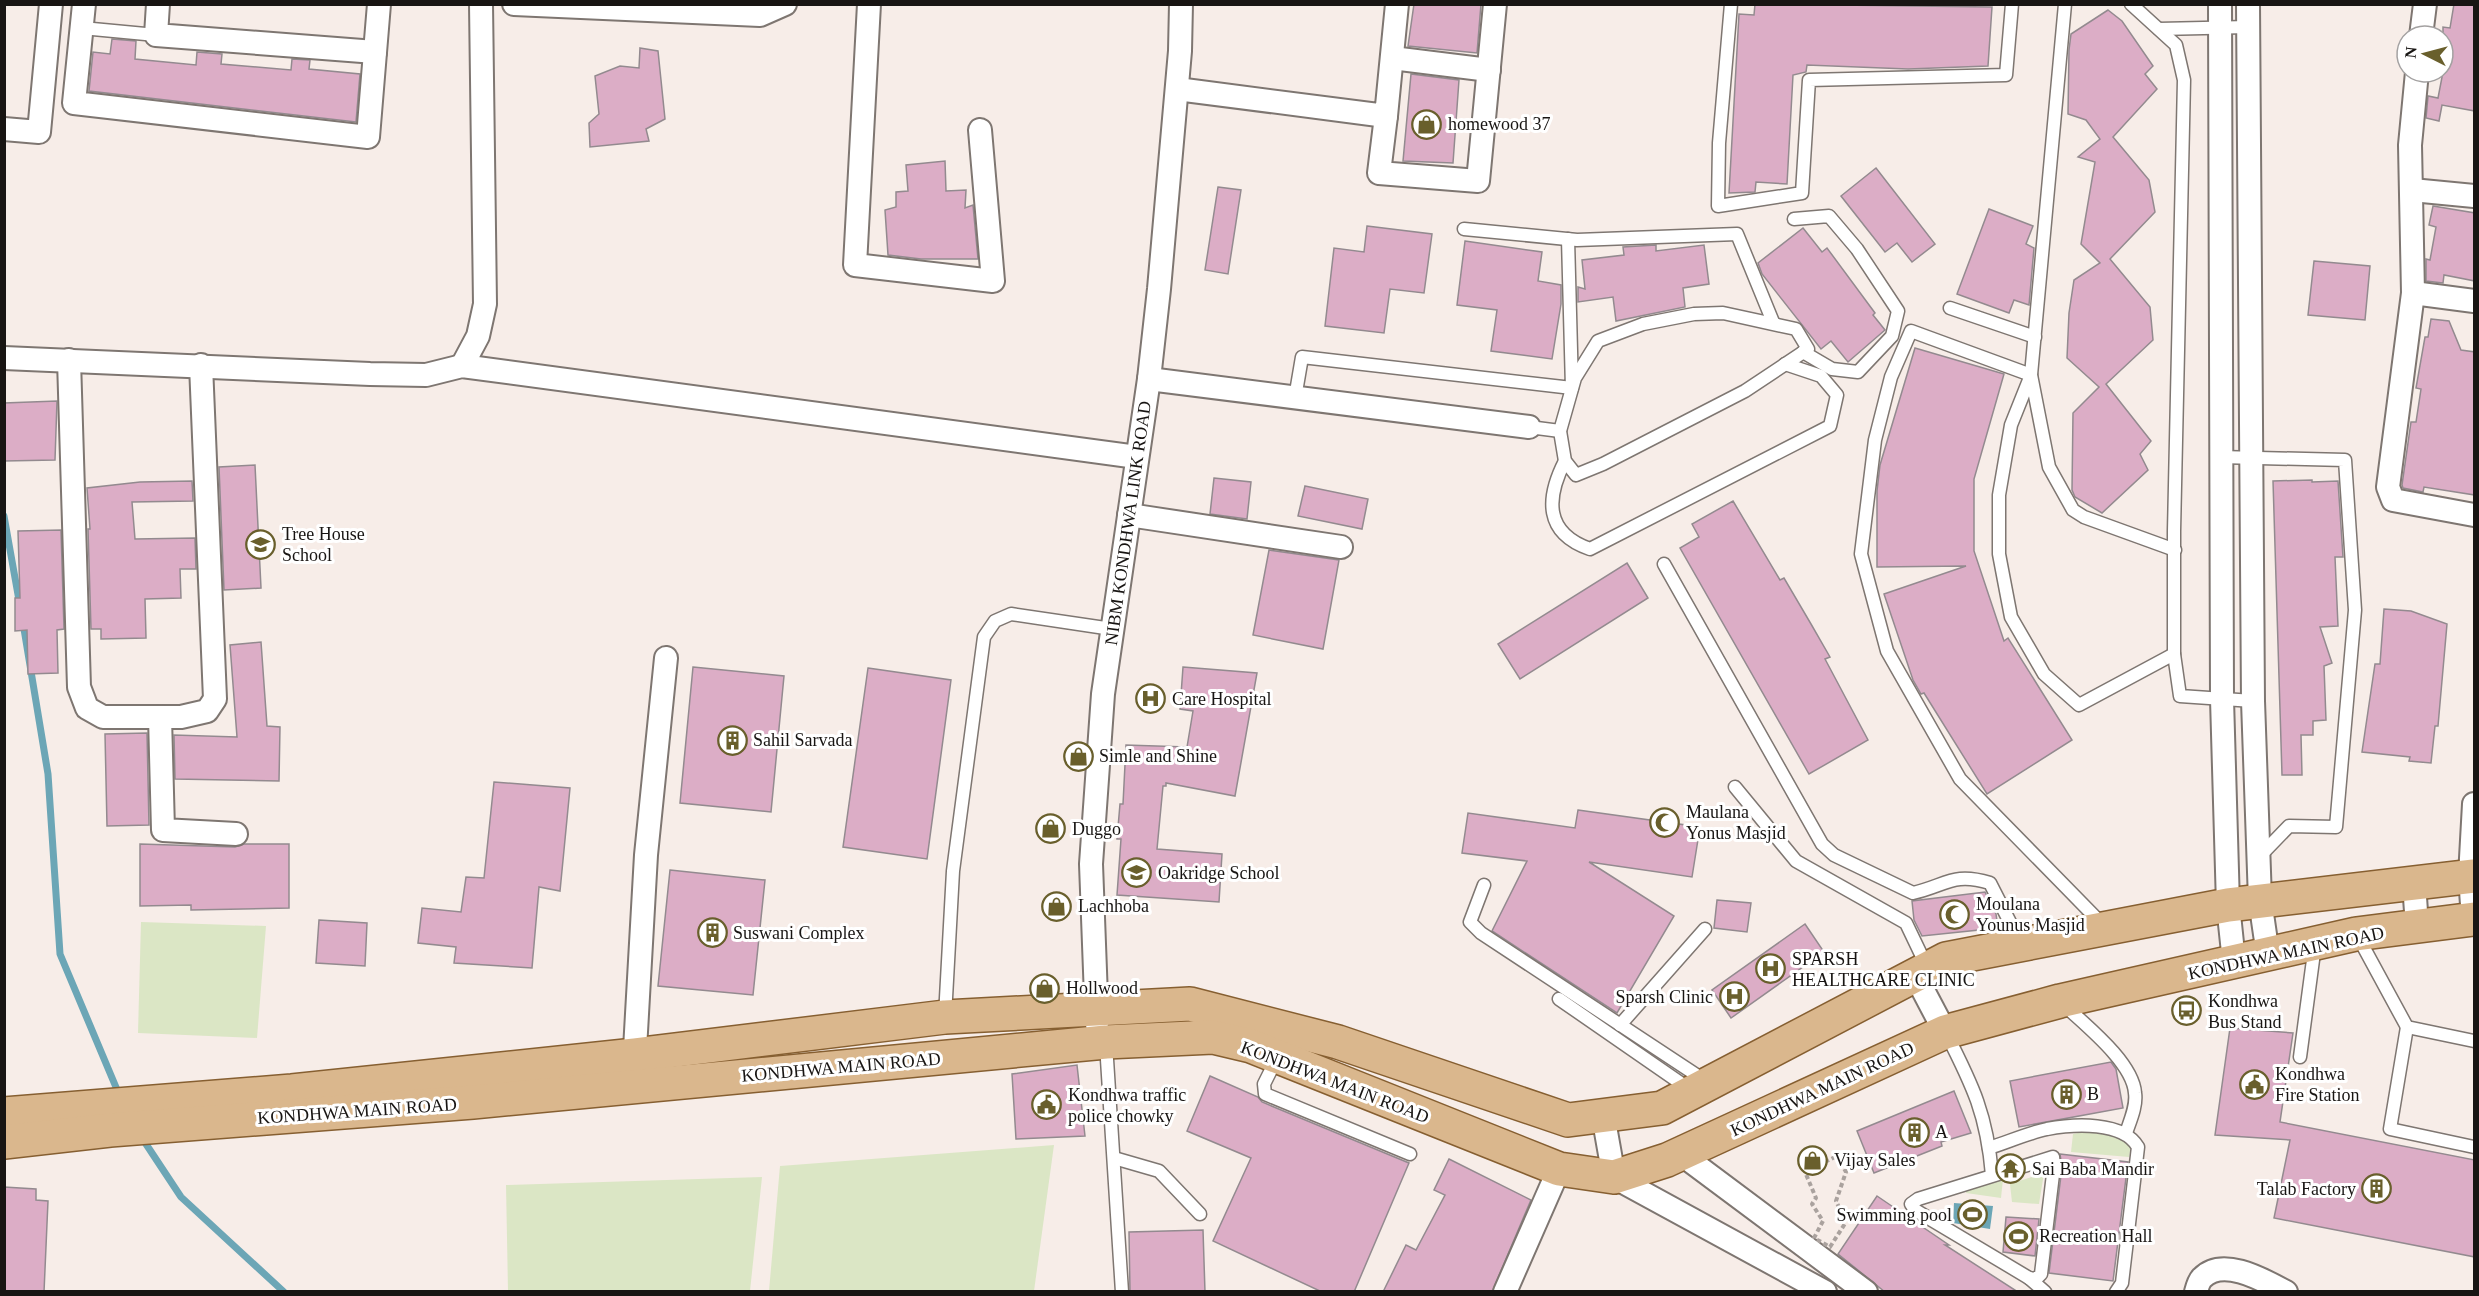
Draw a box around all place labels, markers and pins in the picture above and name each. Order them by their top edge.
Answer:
shop icon: homewood 37 [1411,108,1443,140]
place label: homewood 37 [1448,114,1551,134]
place label: Tree House School [282,524,365,565]
school or university icon: Tree House School [245,528,277,560]
hospital icon: Care Hospital [1135,683,1167,715]
place label: Care Hospital [1172,689,1271,709]
building icon: Sahil Sarvada [716,724,748,756]
place label: Sahil Sarvada [753,730,852,750]
shop icon: Simle and Shine [1062,740,1094,772]
place label: Simle and Shine [1099,746,1217,766]
place label: Maulana Yonus Masjid [1686,802,1786,843]
mosque icon: Maulana Yonus Masjid [1649,806,1681,838]
shop icon: Duggo [1035,813,1067,845]
place label: Duggo [1072,819,1121,839]
school or university icon: Oakridge School [1121,857,1153,889]
place label: Oakridge School [1158,863,1279,883]
shop icon: Lachhoba [1041,890,1073,922]
place label: Moulana Younus Masjid [1976,894,2085,935]
place label: Lachhoba [1078,896,1149,916]
mosque icon: Moulana Younus Masjid [1939,898,1971,930]
building icon: Suswani Complex [696,917,728,949]
place label: Suswani Complex [733,923,865,943]
place label: SPARSH HEALTHCARE CLINIC [1792,949,1975,990]
hospital icon: SPARSH HEALTHCARE CLINIC [1755,953,1787,985]
shop icon: Hollwood [1029,972,1061,1004]
place label: Hollwood [1066,978,1138,998]
hospital icon: Sparsh Clinic [1718,981,1750,1013]
place label: Sparsh Clinic [1616,987,1713,1007]
place label: Kondhwa Bus Stand [2208,991,2282,1032]
bus stop icon: Kondhwa Bus Stand [2171,995,2203,1027]
place label: Kondhwa Fire Station [2275,1064,2360,1105]
public building icon: Kondhwa Fire Station [2238,1068,2270,1100]
building icon: B [2050,1078,2082,1110]
place label: B [2087,1084,2099,1104]
place label: Kondhwa traffic police chowky [1068,1085,1186,1126]
public building icon: Kondhwa traffic police chowky [1031,1089,1063,1121]
building icon: A [1898,1116,1930,1148]
place label: A [1935,1122,1948,1142]
shop icon: Vijay Sales [1797,1144,1829,1176]
place label: Vijay Sales [1834,1150,1915,1170]
temple icon: Sai Baba Mandir [1995,1153,2027,1185]
place label: Sai Baba Mandir [2032,1159,2154,1179]
building icon: Talab Factory [2361,1173,2393,1205]
place label: Talab Factory [2257,1179,2356,1199]
sports icon: Swimming pool [1957,1199,1989,1231]
place label: Swimming pool [1836,1205,1952,1225]
sports icon: Recreation Hall [2002,1220,2034,1252]
place label: Recreation Hall [2039,1226,2152,1246]

